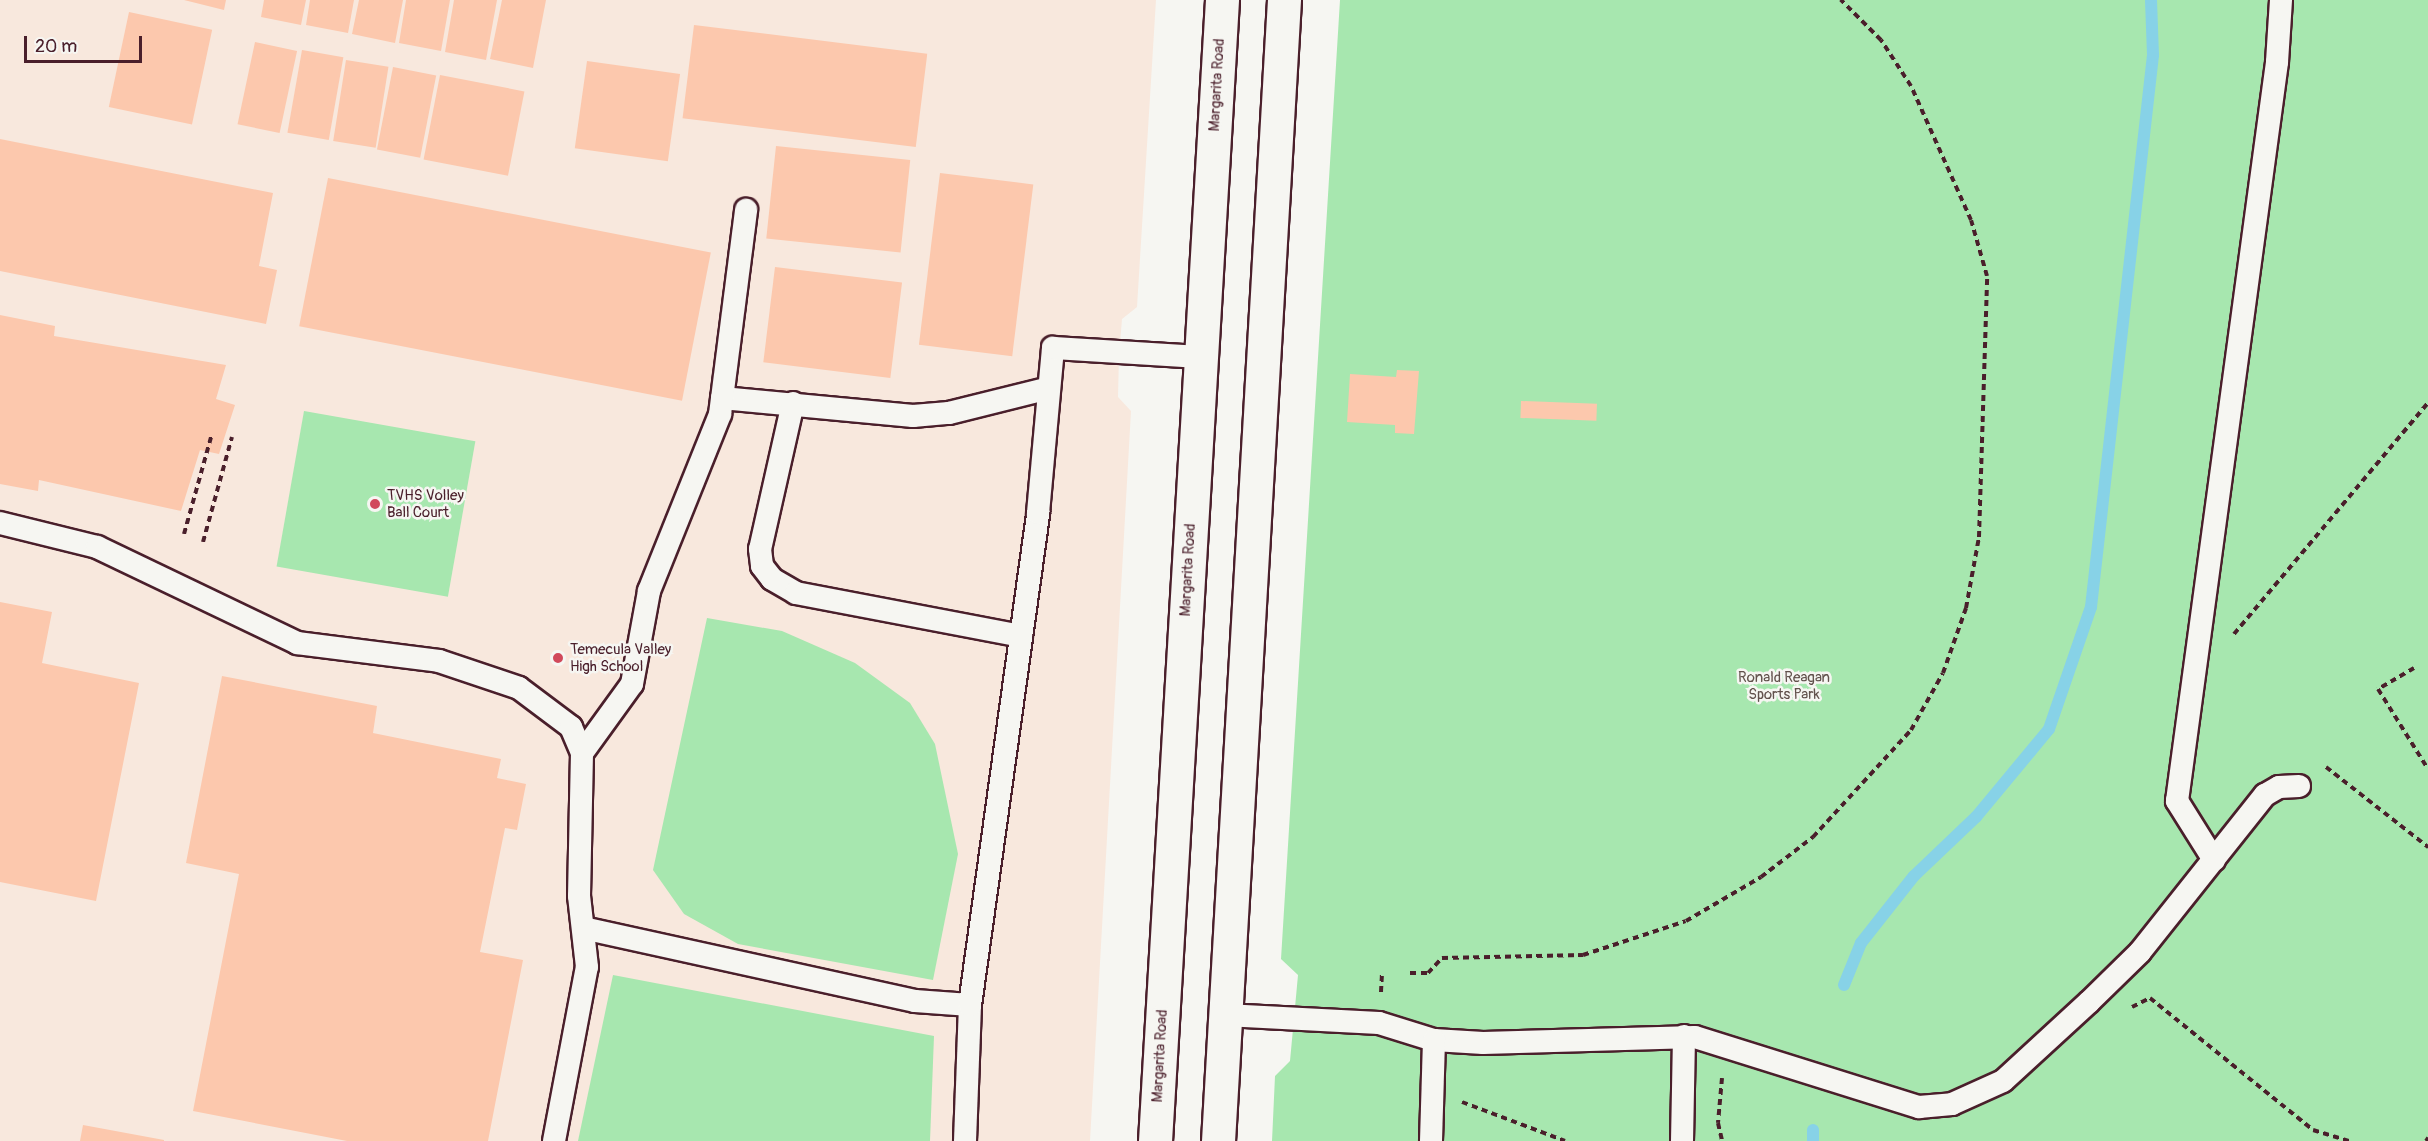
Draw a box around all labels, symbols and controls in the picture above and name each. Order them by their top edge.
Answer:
scale bar [27,24,146,62]
text: 20 m [35,35,77,58]
street label: Margarita Road [1206,38,1228,132]
place label: TVHS Volley Ball Court [387,486,464,521]
marker: TVHS Volley Ball Court [368,497,382,511]
street label: Margarita Road [1177,523,1199,617]
place label: Temecula Valley High School [570,640,671,675]
marker: Temecula Valley High School [551,651,565,665]
park label: Ronald Reagan Sports Park [1738,668,1830,703]
street label: Margarita Road [1149,1009,1171,1103]

